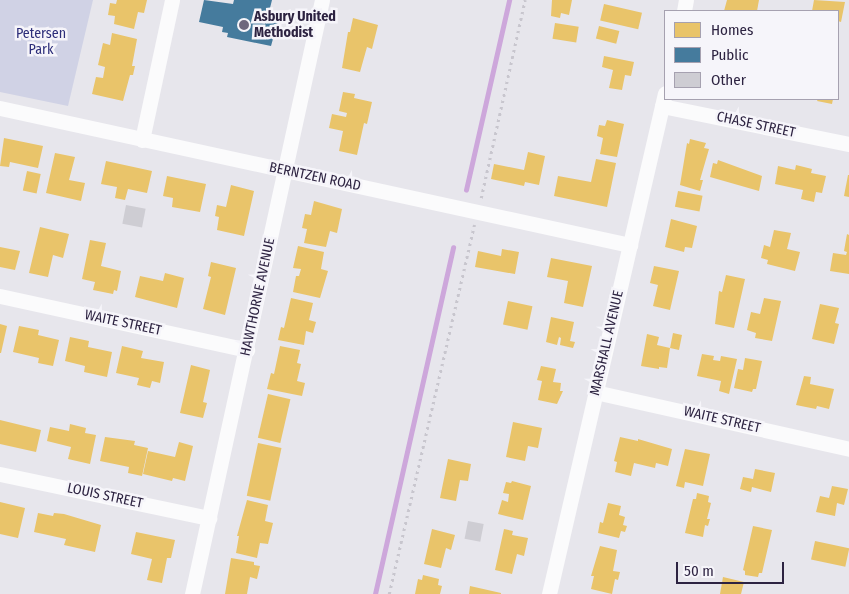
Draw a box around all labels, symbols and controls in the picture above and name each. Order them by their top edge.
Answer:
place label: Asbury United Methodist [254,9,336,41]
legend [664,10,839,100]
marker: Asbury United Methodist [238,19,250,31]
text: Homes [711,21,753,39]
park label: Petersen Park [16,26,66,58]
text: Public [711,46,748,64]
text: Other [711,71,746,89]
street label: CHASE STREET [715,108,797,142]
street label: BERNTZEN ROAD [268,159,362,195]
street label: HAWTHORNE AVENUE [237,236,279,358]
street label: MARSHALL AVENUE [587,289,627,397]
street label: WAITE STREET [83,307,163,339]
street label: WAITE STREET [682,403,762,437]
street label: LOUIS STREET [66,480,144,512]
scale bar [679,552,786,584]
text: 50 m [684,562,714,580]

